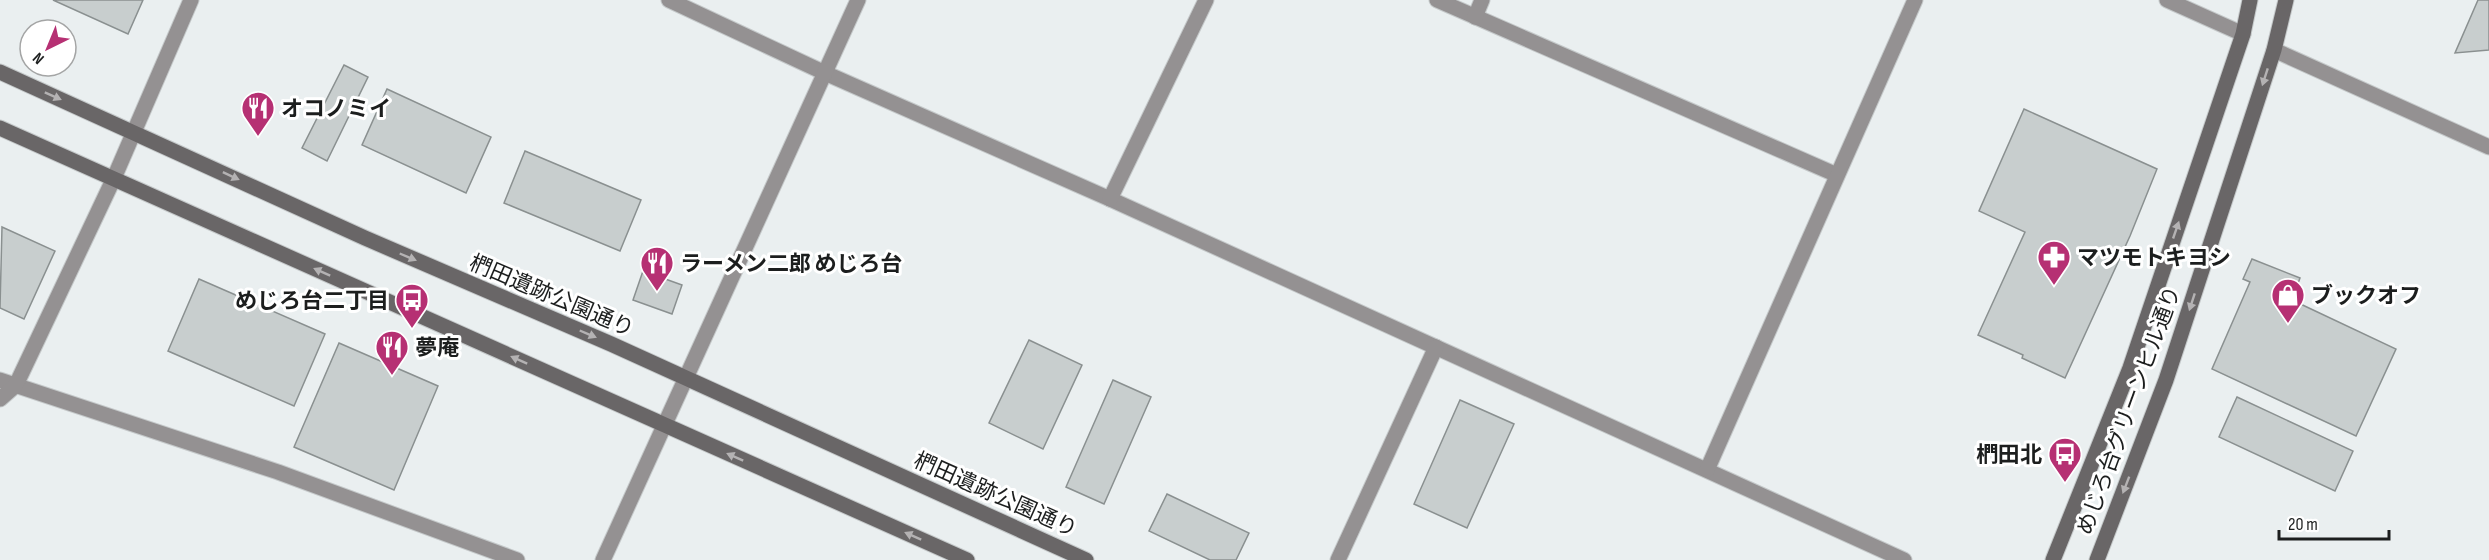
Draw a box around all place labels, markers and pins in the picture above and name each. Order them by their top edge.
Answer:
restaurant icon: オコノミイ [240,90,276,137]
place label: オコノミイ [281,96,391,123]
pharmacy icon: マツモトキヨシ [2036,239,2072,286]
restaurant icon: ラーメン二郎 めじろ台 [639,245,675,292]
place label: マツモトキヨシ [2077,245,2231,272]
place label: ラーメン二郎 めじろ台 [680,251,903,278]
shop icon: ブックオフ [2270,277,2306,324]
bus stop icon: めじろ台二丁目 [394,282,430,329]
place label: ブックオフ [2311,283,2421,310]
place label: めじろ台二丁目 [235,288,389,315]
restaurant icon: 夢庵 [374,329,410,376]
place label: 夢庵 [415,335,459,362]
bus stop icon: 椚田北 [2047,436,2083,483]
place label: 椚田北 [1976,442,2042,469]

